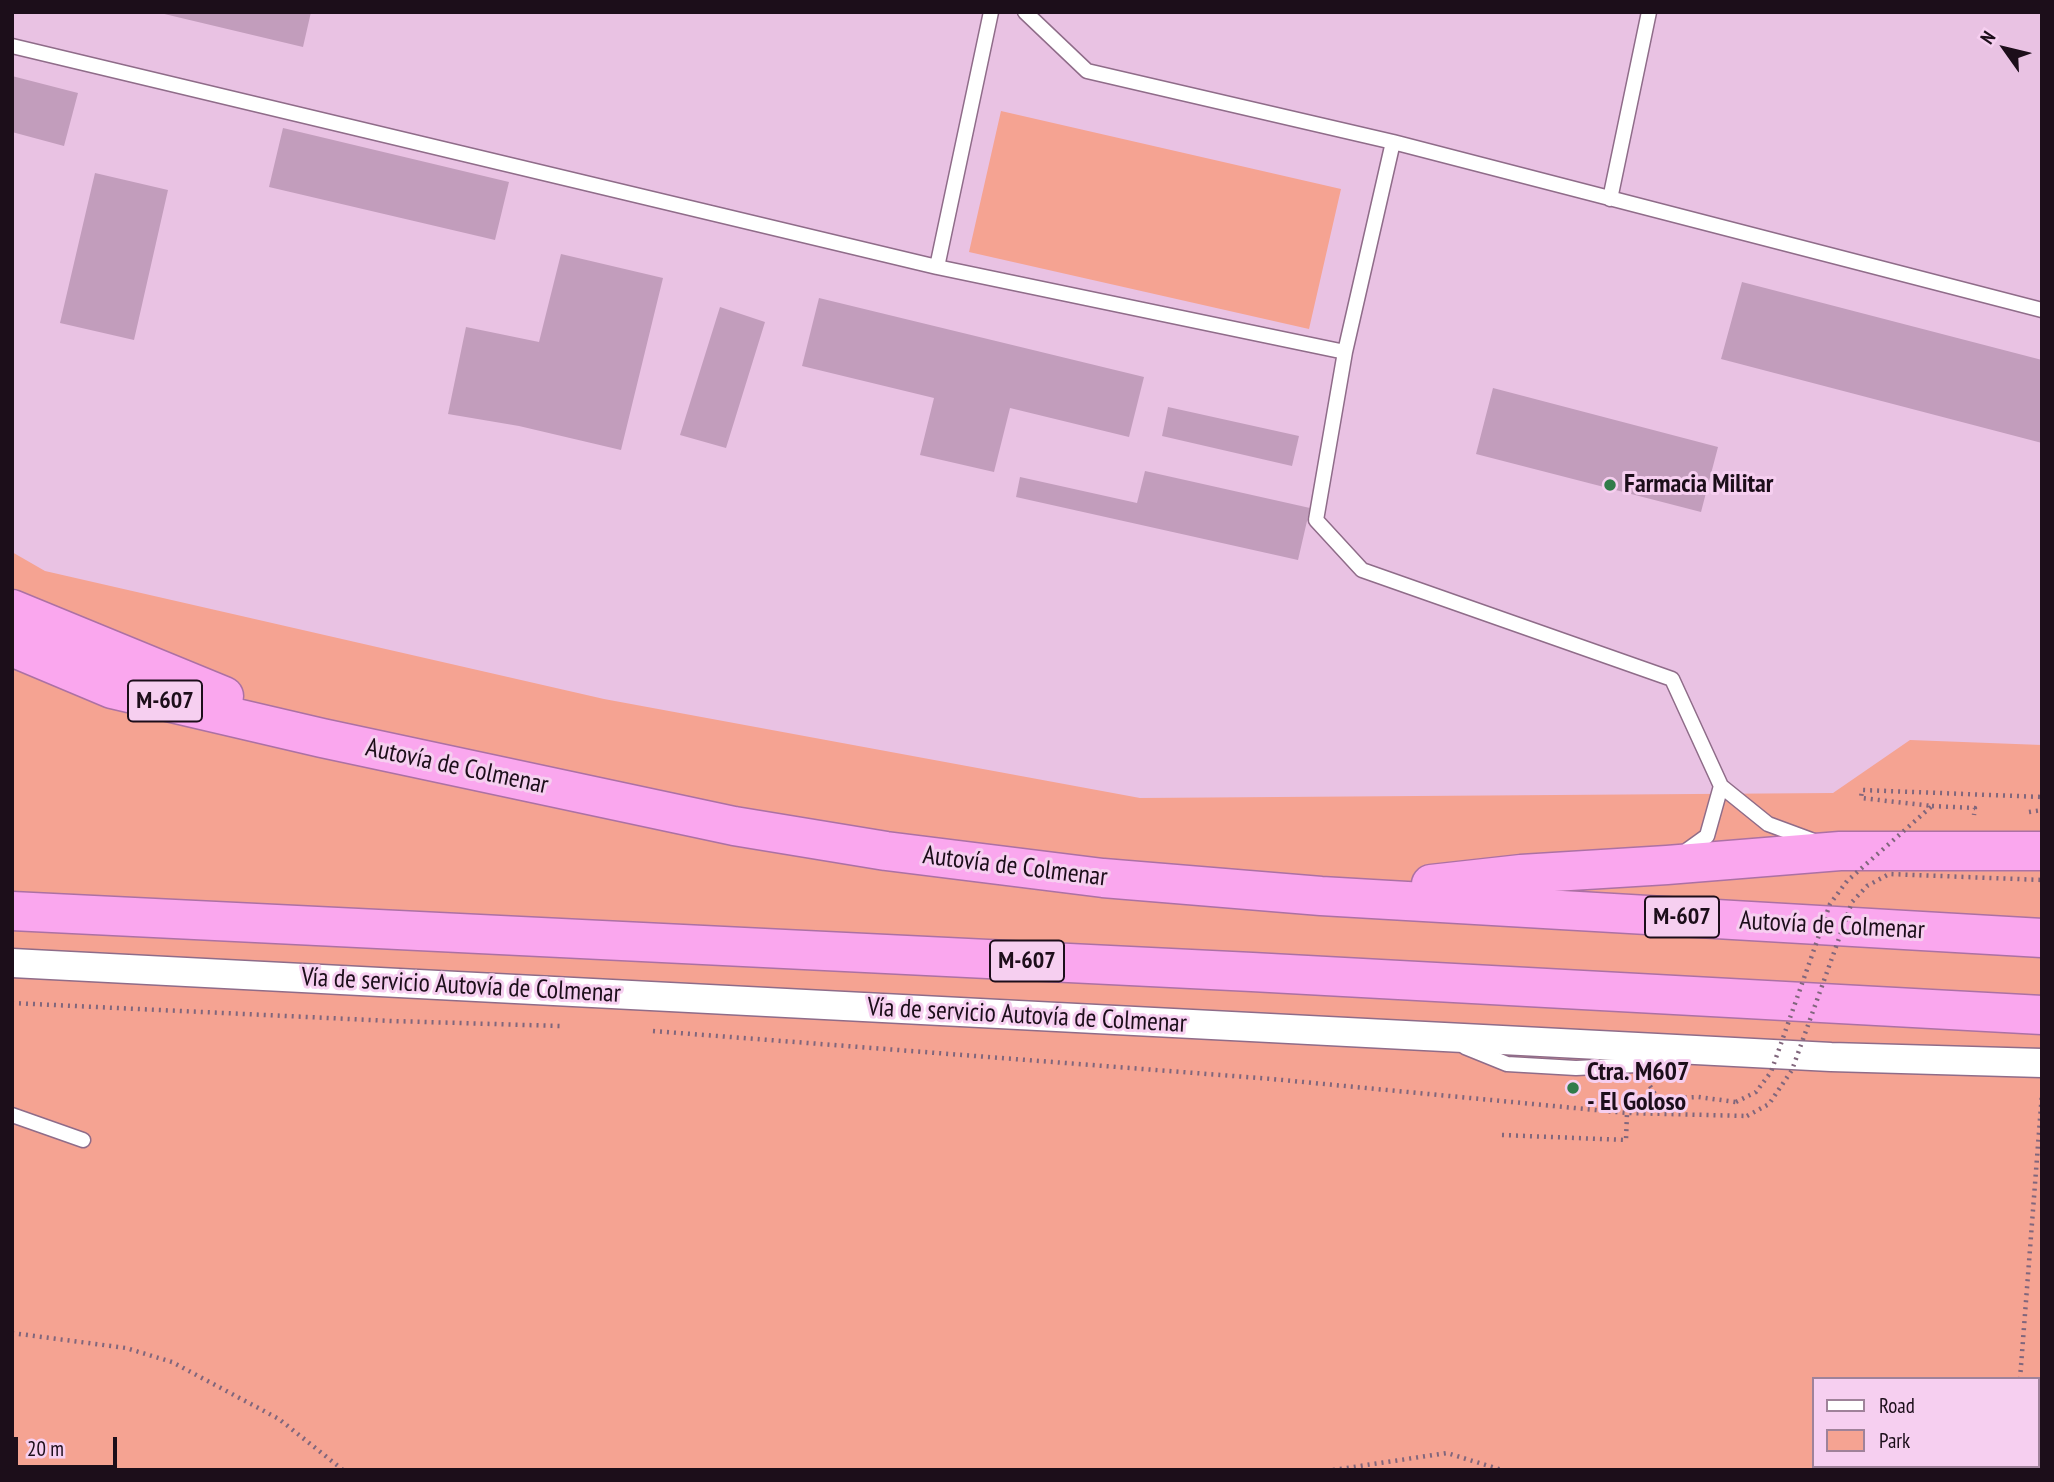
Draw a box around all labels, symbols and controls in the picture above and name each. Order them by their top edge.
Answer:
north arrow [1970,14,2040,84]
text: N [1975,26,2000,48]
place label: Farmacia Militar [1624,469,1773,501]
marker: Farmacia Militar [1602,477,1618,493]
road number: M-607 [128,680,202,722]
street label: Autovía de Colmenar [363,732,551,802]
street label: Autovía de Colmenar [921,840,1109,894]
road number: M-607 [1645,897,1719,937]
street label: Autovía de Colmenar [1738,906,1926,946]
road number: M-607 [990,940,1064,981]
street label: Vía de servicio Autovía de Colmenar [300,962,622,1010]
street label: Vía de servicio Autovía de Colmenar [866,992,1188,1040]
place label: Ctra. M607 - El Goloso [1587,1057,1689,1118]
marker: Ctra. M607 - El Goloso [1565,1080,1581,1096]
legend [1812,1377,2040,1468]
text: Road [1879,1392,1915,1419]
scale bar [18,1422,121,1466]
text: Park [1879,1427,1910,1454]
text: 20 m [27,1435,64,1462]

